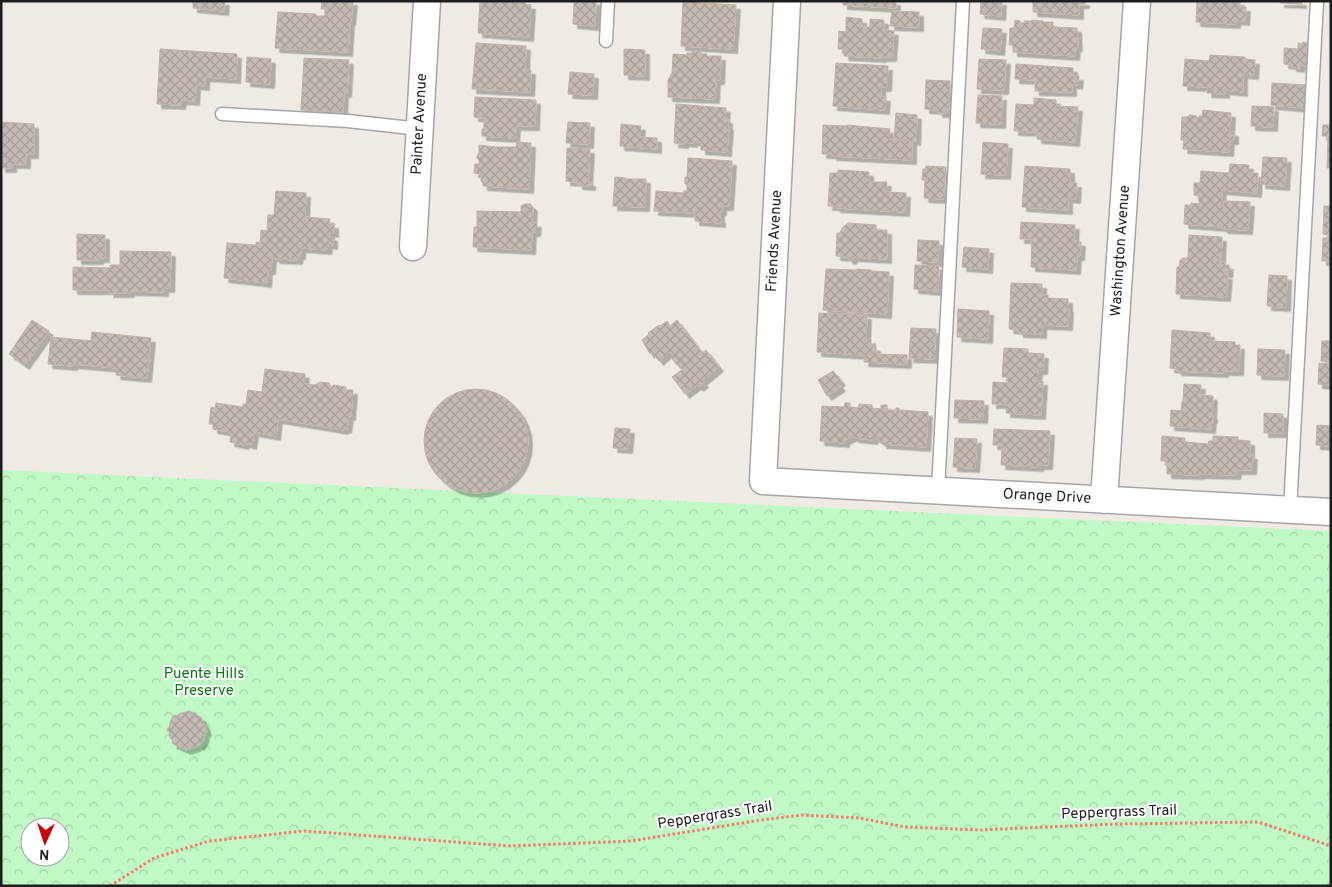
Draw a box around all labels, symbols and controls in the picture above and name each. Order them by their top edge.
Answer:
street label: Painter Avenue [408,73,432,175]
street label: Washington Avenue [1107,185,1135,317]
street label: Friends Avenue [763,189,787,293]
street label: Orange Drive [1002,485,1092,509]
park label: Puente Hills Preserve [164,665,244,701]
street label: Peppergrass Trail [656,798,774,834]
street label: Peppergrass Trail [1061,801,1177,825]
north arrow [20,817,70,867]
text: N [39,845,50,862]

